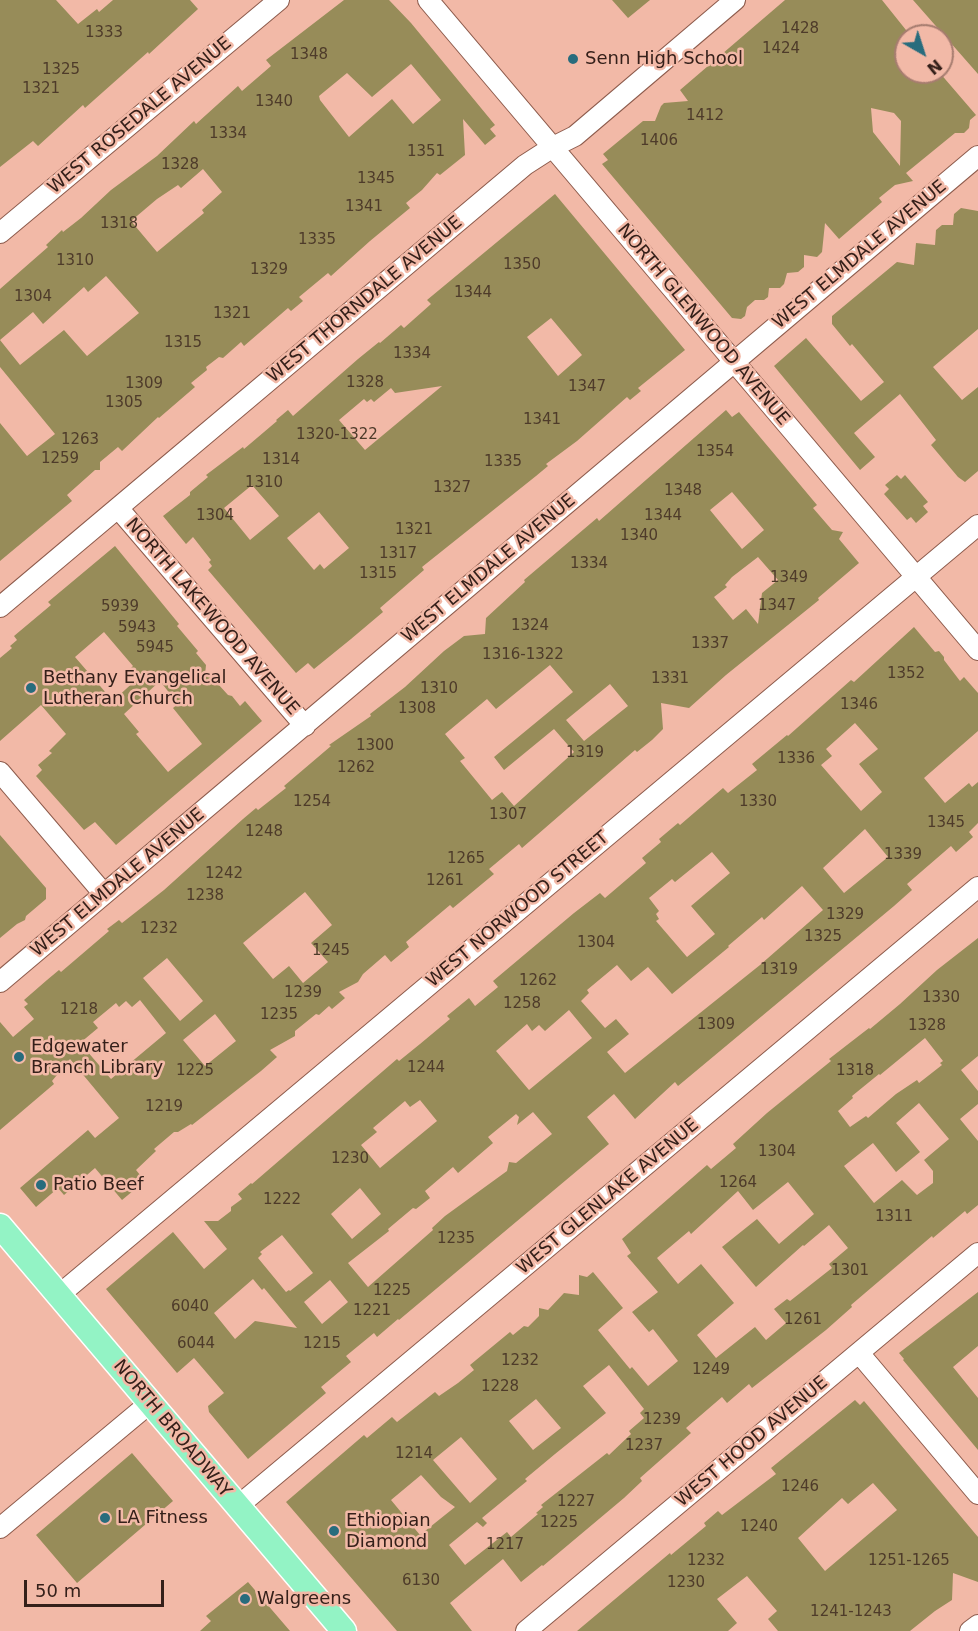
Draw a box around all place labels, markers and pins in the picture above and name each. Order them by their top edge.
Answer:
place label: Senn High School [585,48,743,70]
marker: Senn High School [566,52,580,66]
place label: Bethany Evangelical Lutheran Church [43,667,227,710]
marker: Bethany Evangelical Lutheran Church [24,681,38,695]
place label: Edgewater Branch Library [31,1036,163,1078]
marker: Edgewater Branch Library [12,1050,26,1064]
place label: Patio Beef [53,1174,144,1196]
marker: Patio Beef [34,1178,48,1192]
place label: LA Fitness [117,1507,208,1529]
place label: Ethiopian Diamond [346,1510,431,1552]
marker: LA Fitness [98,1511,112,1525]
marker: Ethiopian Diamond [327,1524,341,1538]
place label: Walgreens [257,1588,351,1610]
marker: Walgreens [238,1592,252,1606]

